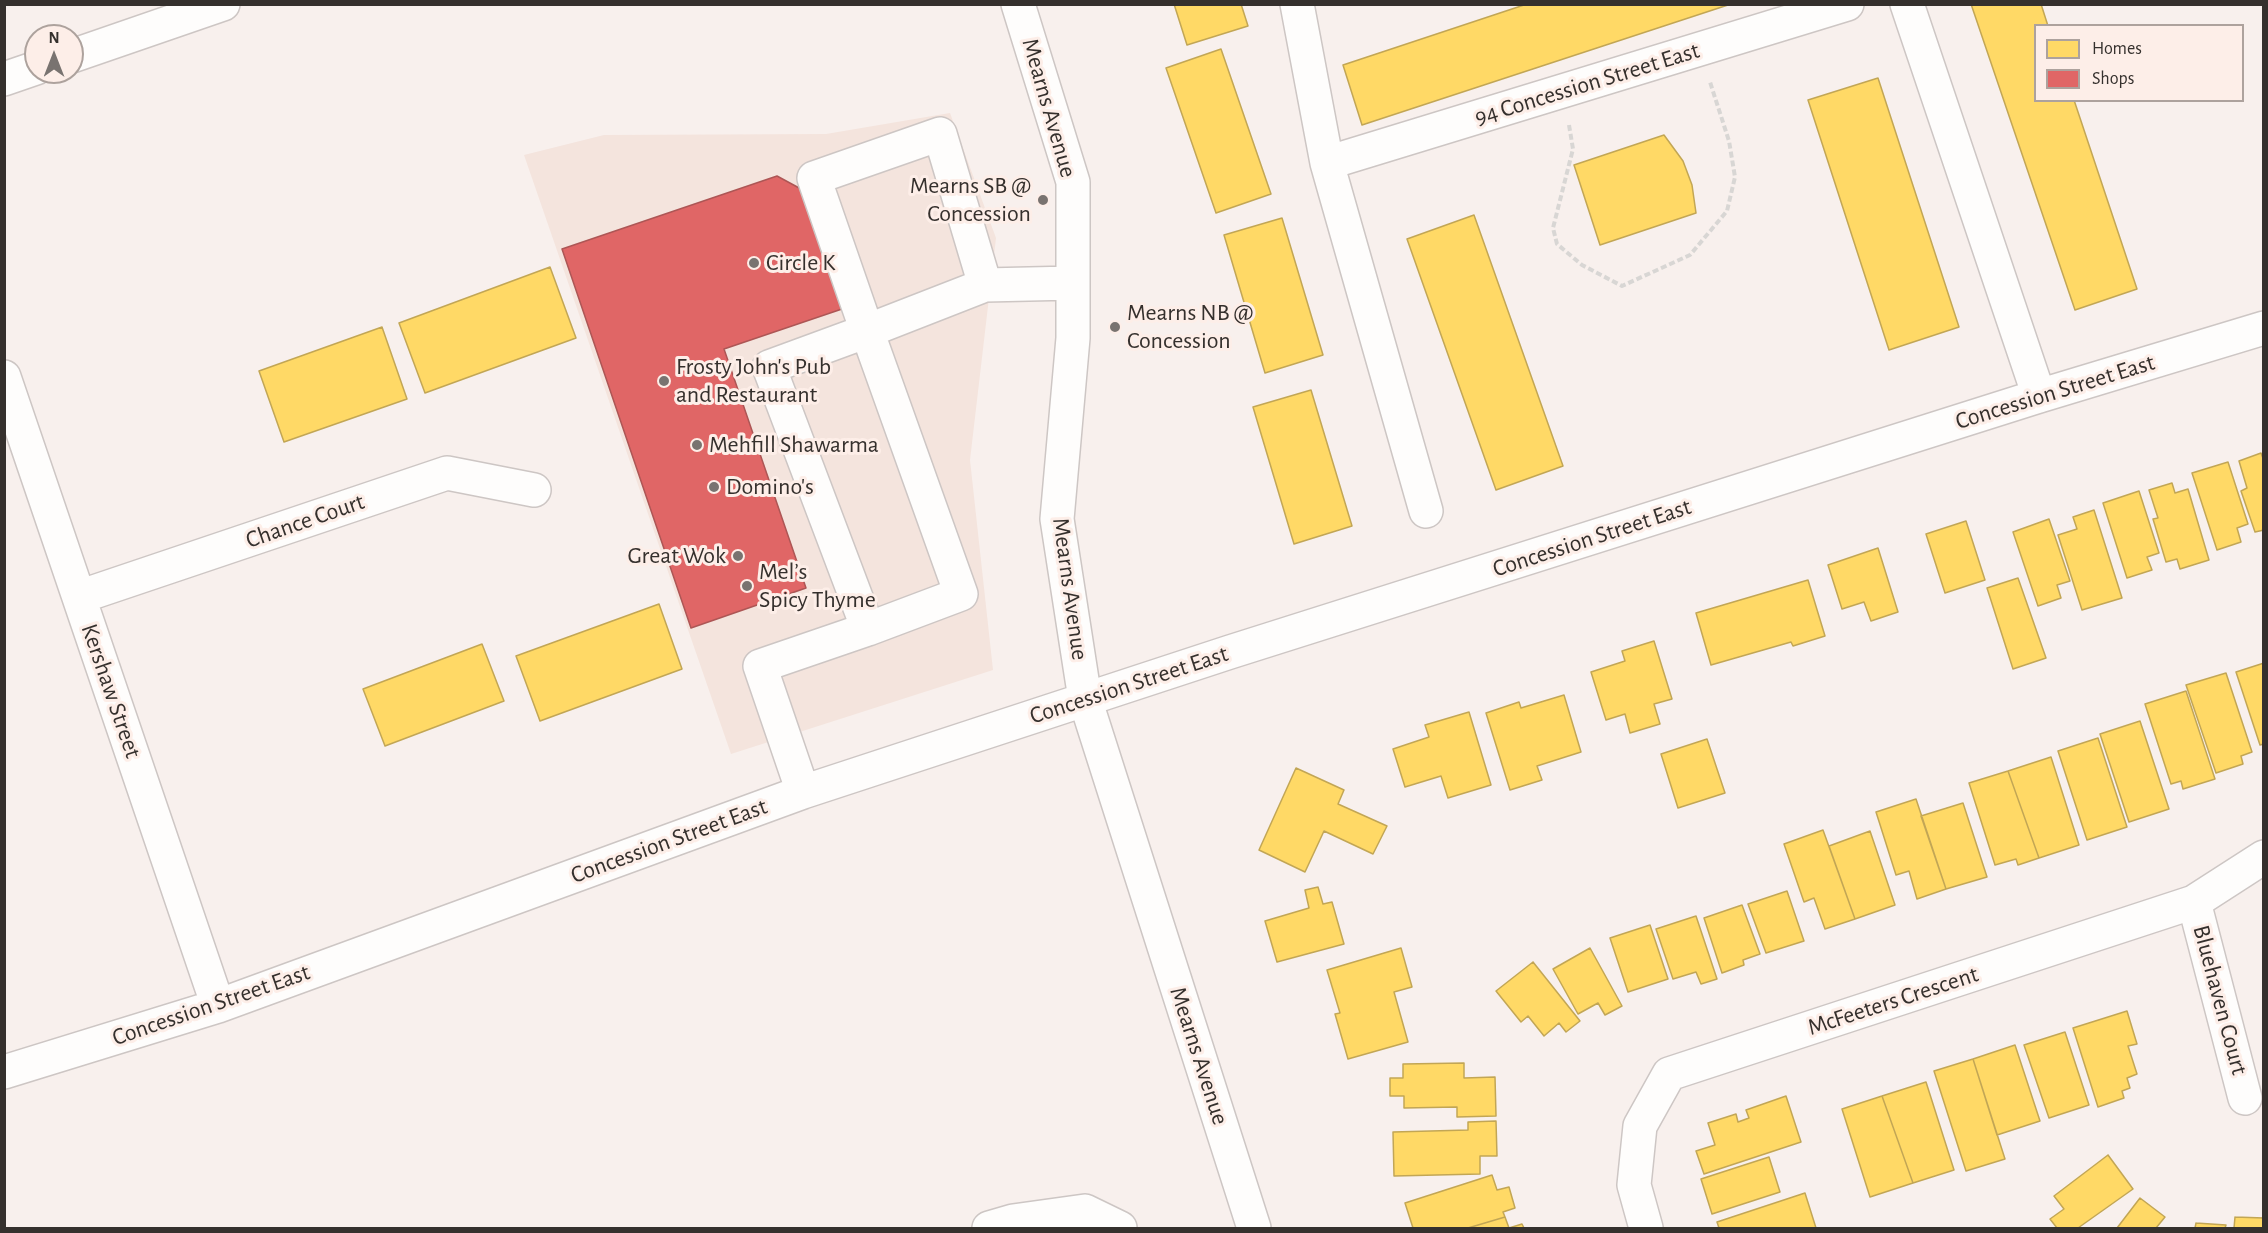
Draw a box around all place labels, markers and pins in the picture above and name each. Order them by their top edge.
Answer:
place label: Mearns SB @ Concession [910,172,1031,228]
marker: Mearns SB @ Concession [1036,193,1050,207]
place label: Circle K [766,249,835,277]
marker: Circle K [747,256,761,270]
place label: Mearns NB @ Concession [1127,299,1253,355]
marker: Mearns NB @ Concession [1108,320,1122,334]
place label: Frosty John's Pub and Restaurant [676,353,831,409]
marker: Frosty John's Pub and Restaurant [657,374,671,388]
place label: Mehfill Shawarma [709,431,879,459]
marker: Mehfill Shawarma [690,438,704,452]
place label: Domino's [726,473,814,501]
marker: Domino's [707,480,721,494]
place label: Great Wok [627,542,726,570]
marker: Great Wok [731,549,745,563]
place label: Mel’s Spicy Thyme [759,558,876,614]
marker: Mel’s Spicy Thyme [740,579,754,593]

